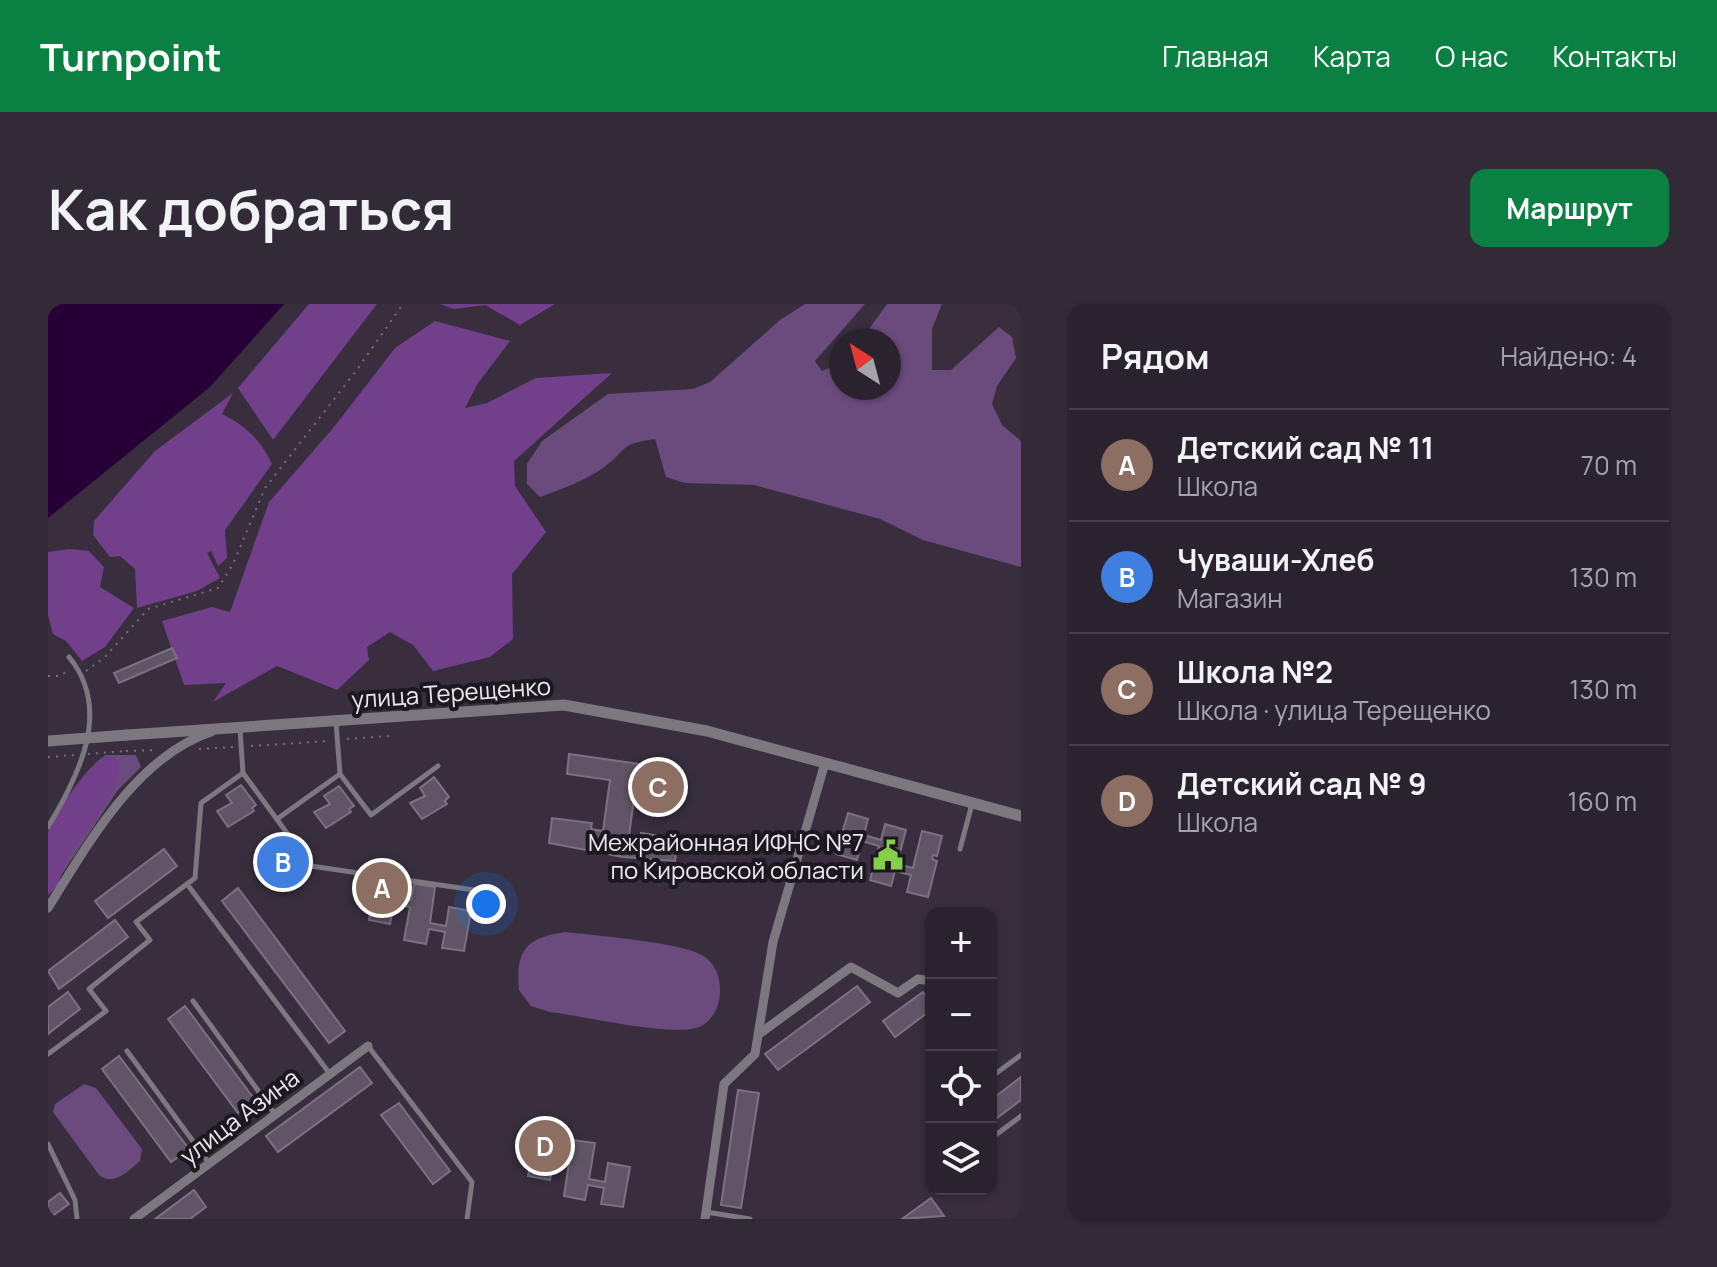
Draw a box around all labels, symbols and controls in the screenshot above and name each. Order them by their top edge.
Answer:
text: Turnpoint [40,30,222,82]
text: Главная [1162,37,1269,75]
text: Карта [1313,37,1391,75]
text: О нас [1435,37,1508,75]
text: Контакты [1552,37,1677,75]
button: Маршрут [1470,169,1669,247]
text: Как добраться [48,170,454,247]
north arrow [829,328,901,400]
text: Рядом [1101,333,1210,379]
text: Найдено: 4 [1500,338,1637,374]
text: Детский сад № 11 [1177,427,1434,468]
text: A [1118,447,1136,483]
text: 70 m [1581,447,1637,483]
text: Школа [1177,468,1258,504]
text: Чуваши-Хлеб [1177,539,1374,580]
text: B [1119,559,1135,595]
text: 130 m [1569,559,1637,595]
text: Магазин [1177,580,1283,616]
text: Школа №2 [1177,651,1333,692]
street label: улица Терещенко [350,669,552,715]
text: C [1117,671,1137,707]
text: 130 m [1569,671,1637,707]
text: Школа · улица Терещенко [1177,692,1491,728]
pin: C [632,757,684,817]
text: Детский сад № 9 [1177,763,1427,804]
text: D [1118,783,1136,819]
text: 160 m [1568,783,1637,819]
text: Школа [1177,804,1258,840]
place label: Межрайонная ИФНС №7 по Кировской области [588,825,864,886]
pin: B [257,832,309,892]
public building icon: Межрайонная ИФНС №7 по Кировской области [871,838,905,872]
pin: A [356,858,408,918]
your location [466,884,506,924]
map controls [925,907,997,1195]
button: + [925,907,997,979]
button: − [925,979,997,1051]
button: locate [925,1051,997,1123]
street label: улица Азина [173,1060,305,1172]
pin: D [519,1116,571,1176]
button: layers [925,1123,997,1195]

